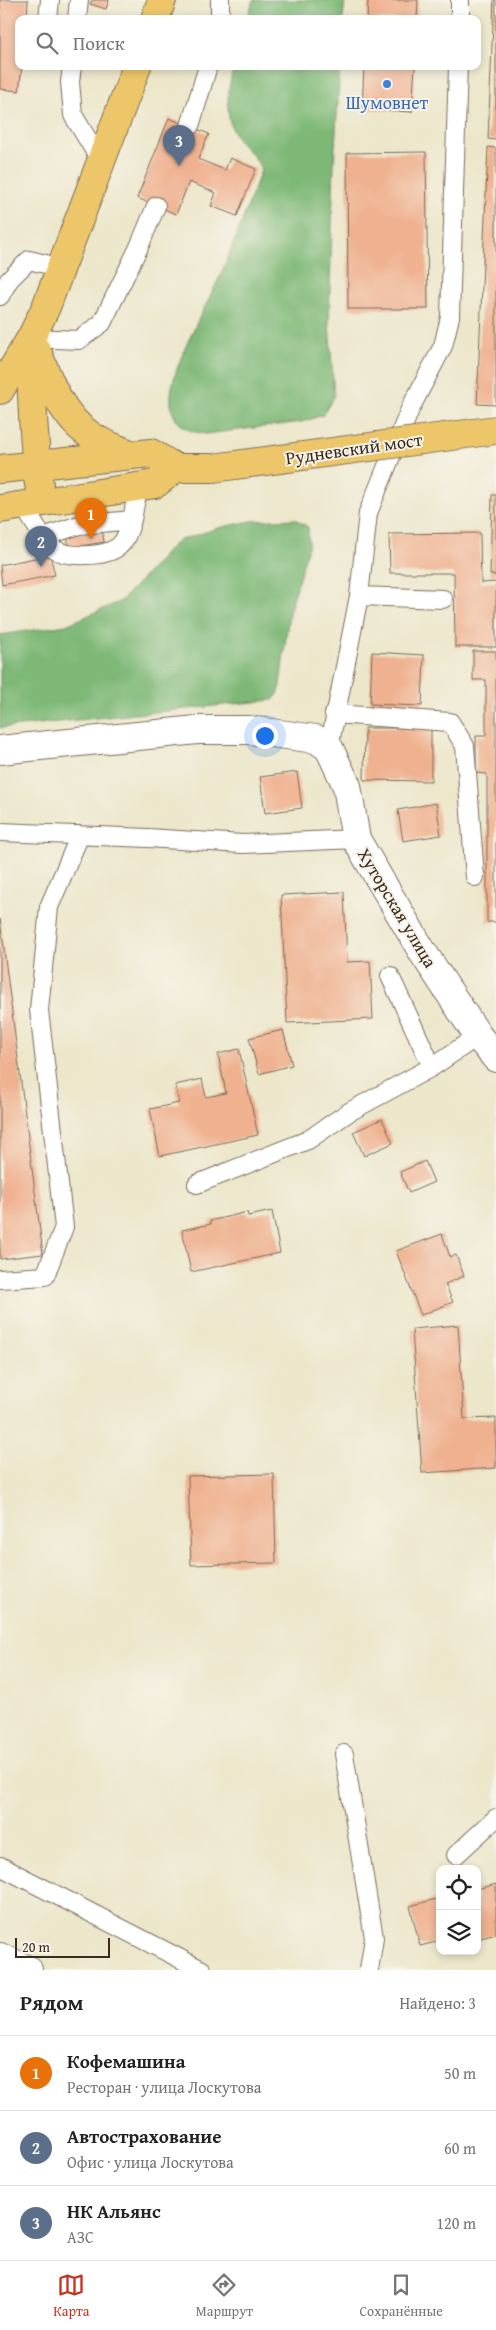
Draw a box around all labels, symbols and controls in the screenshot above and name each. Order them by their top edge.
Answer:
search box [15,15,481,70]
icon: search [33,29,61,57]
text: Поиск [73,29,125,57]
marker: Шумовнет [381,78,393,90]
place label: Шумовнет [346,89,429,116]
pin: 3 [163,125,195,166]
street label: Рудневский мост [284,426,424,471]
pin: 1 [75,498,107,539]
pin: 2 [25,526,57,567]
your location [252,723,278,749]
street label: Хуторская улица [351,843,444,973]
map controls [436,1865,481,1955]
button: locate [436,1865,481,1910]
button: layers [436,1910,481,1955]
scale bar [15,1935,110,1958]
text: 20 m [22,1937,50,1957]
text: Рядом [20,1987,83,2018]
text: Найдено: 3 [399,1991,476,2015]
text: Кофемашина [67,2047,185,2075]
text: 1 [32,2061,40,2085]
text: 50 m [444,2061,476,2085]
text: Ресторан · улица Лоскутова [67,2075,261,2099]
text: Автострахование [67,2122,222,2150]
text: 2 [32,2136,40,2160]
text: 60 m [444,2136,476,2160]
text: Офис · улица Лоскутова [67,2150,234,2174]
text: НК Альянс [67,2197,161,2225]
text: 3 [32,2211,40,2235]
text: 120 m [436,2211,476,2235]
text: АЗС [67,2225,94,2249]
tab: Карта [53,2271,89,2321]
tab: Маршрут [196,2271,253,2321]
tab: Сохранённые [359,2271,443,2321]

